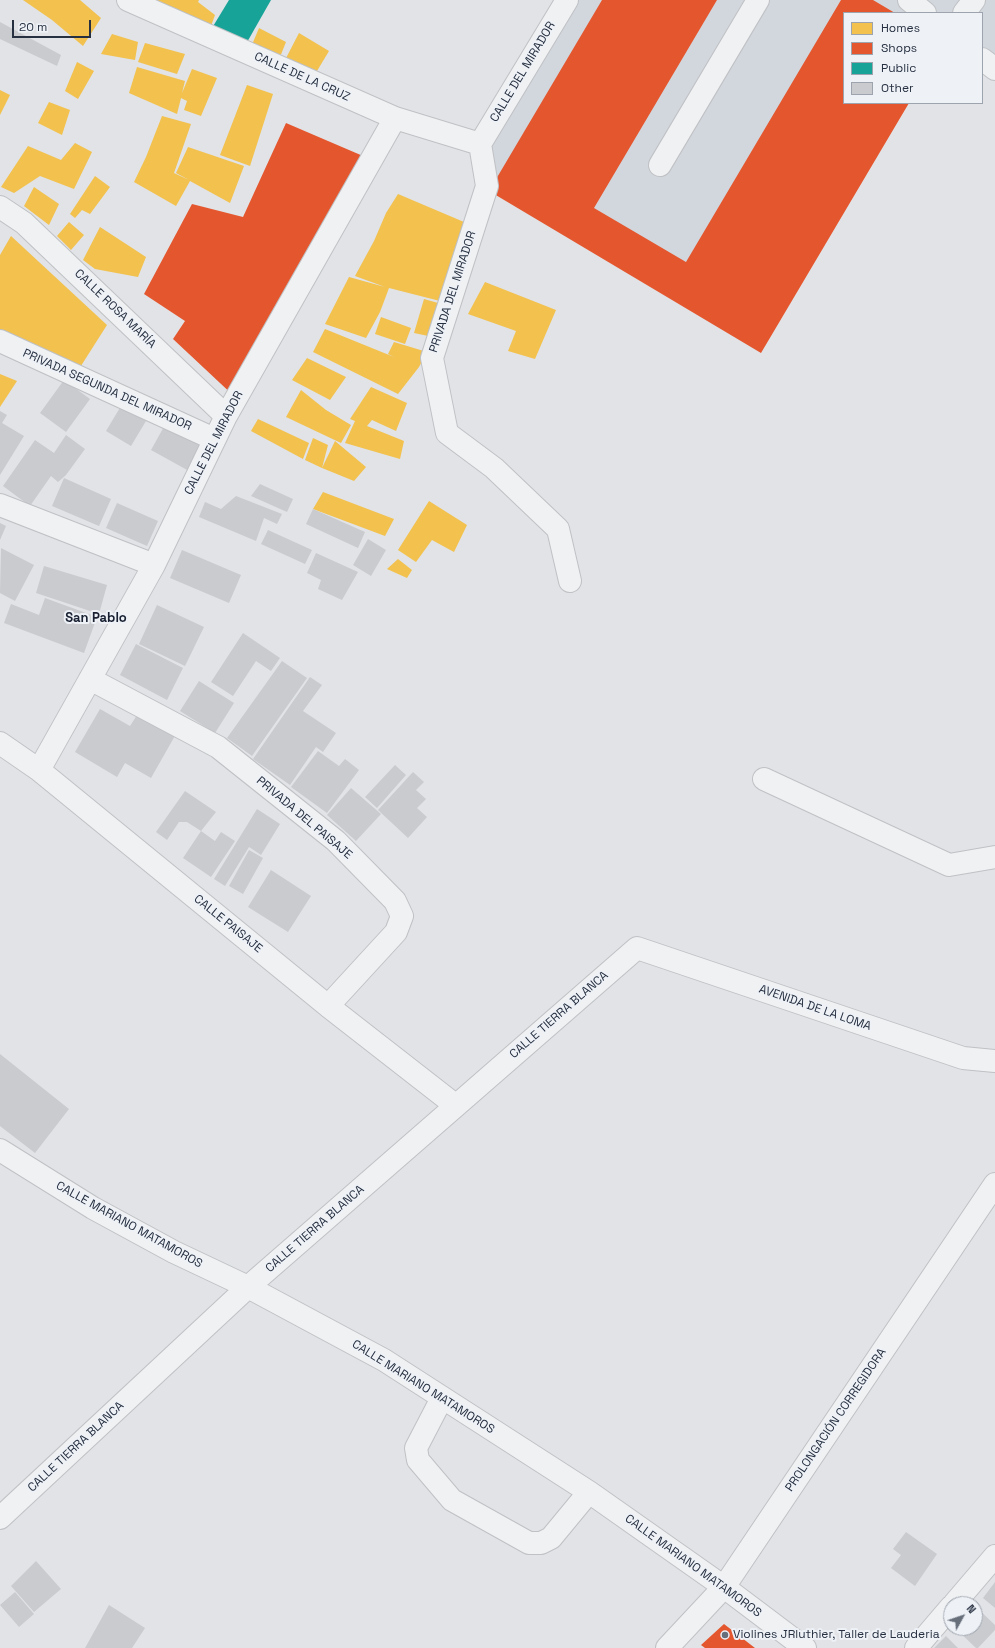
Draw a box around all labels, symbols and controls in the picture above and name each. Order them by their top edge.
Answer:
scale bar [14,12,93,38]
legend [843,12,983,104]
text: 20 m [19,19,47,35]
street label: CALLE DEL MIRADOR [487,19,559,125]
text: Homes [881,20,920,36]
text: Shops [881,40,917,56]
street label: CALLE DE LA CRUZ [252,49,352,105]
text: Public [881,60,916,76]
text: Other [881,80,914,96]
street label: PRIVADA DEL MIRADOR [427,229,479,355]
street label: CALLE ROSA MARÍA [71,266,159,352]
street label: PRIVADA SEGUNDA DEL MIRADOR [20,346,194,434]
street label: CALLE DEL MIRADOR [182,389,246,497]
district label: San Pablo [65,610,127,626]
street label: PRIVADA DEL PAISAJE [253,774,355,862]
street label: CALLE PAISAJE [191,892,265,956]
street label: CALLE TIERRA BLANCA [507,968,611,1062]
street label: AVENIDA DE LA LOMA [757,982,873,1034]
street label: CALLE MARIANO MATAMOROS [53,1179,205,1271]
street label: CALLE TIERRA BLANCA [263,1182,367,1276]
street label: CALLE MARIANO MATAMOROS [349,1337,497,1437]
street label: PROLONGACIÓN CORREGIDORA [783,1346,889,1494]
street label: CALLE TIERRA BLANCA [25,1399,127,1495]
street label: CALLE MARIANO MATAMOROS [622,1512,764,1620]
north arrow [943,1596,983,1636]
text: N [964,1602,979,1616]
place label: Violines JRluthier, Taller de Lauderia [733,1628,940,1642]
marker: Violines JRluthier, Taller de Lauderia [720,1630,730,1640]

